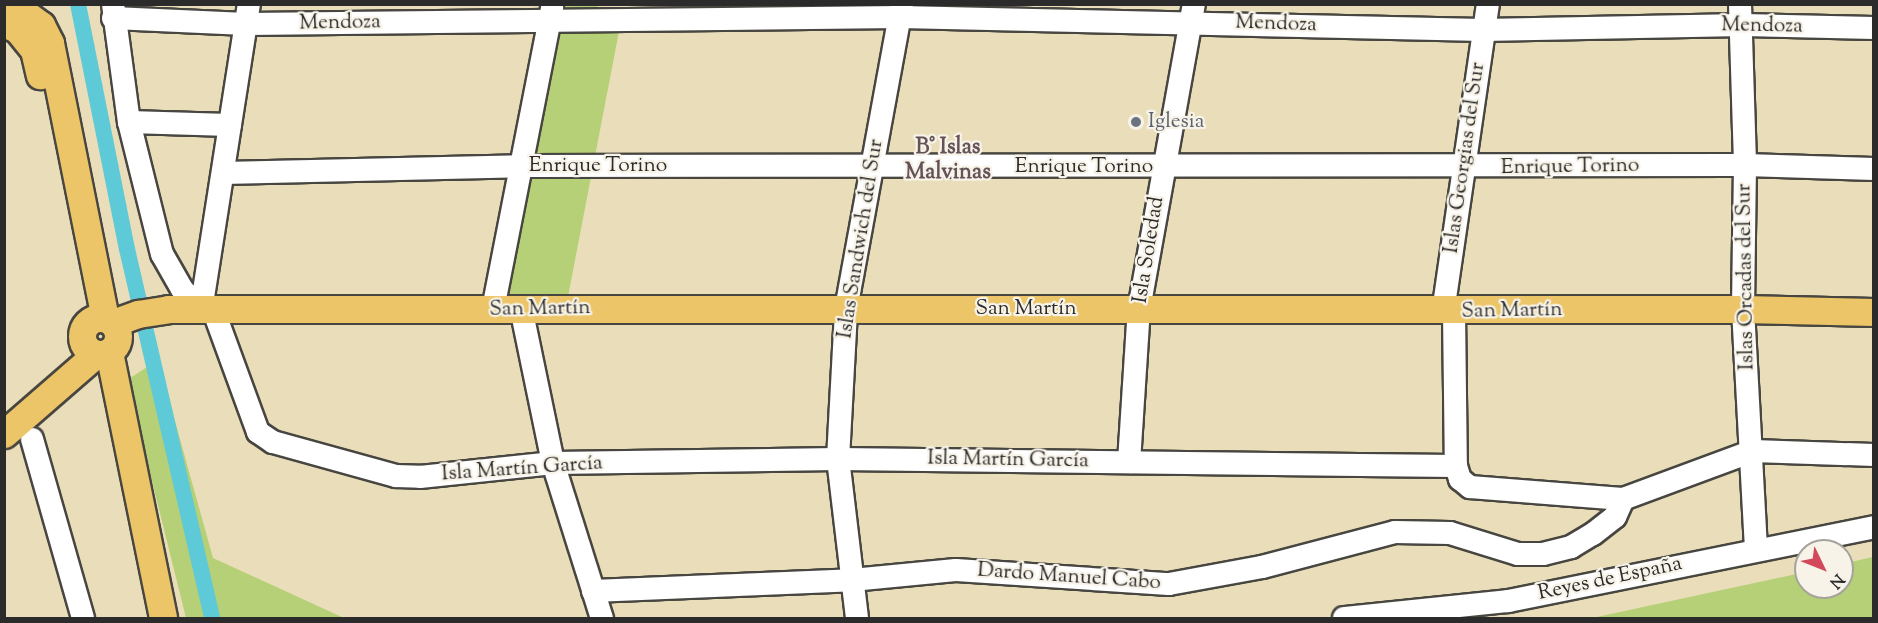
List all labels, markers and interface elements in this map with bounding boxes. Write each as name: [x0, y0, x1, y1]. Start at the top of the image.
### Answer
street label: Mendoza: [299, 10, 381, 36]
street label: Mendoza: [1235, 10, 1317, 38]
street label: Mendoza: [1721, 13, 1803, 39]
street label: Islas Georgias del Sur: [1439, 61, 1491, 255]
place label: Iglesia: [1148, 109, 1204, 135]
marker: Iglesia: [1129, 115, 1143, 129]
district label: B° Islas Malvinas: [905, 135, 991, 186]
street label: Islas Sandwich del Sur: [833, 138, 889, 340]
street label: Enrique Torino: [529, 153, 667, 179]
street label: Enrique Torino: [1501, 153, 1639, 181]
street label: Enrique Torino: [1015, 154, 1153, 180]
street label: Islas Orcadas del Sur: [1732, 184, 1760, 370]
street label: Isla Soledad: [1128, 195, 1170, 305]
street label: San Martín: [489, 296, 591, 322]
street label: San Martín: [975, 296, 1077, 322]
street label: San Martín: [1461, 298, 1563, 324]
street label: Isla Martín García: [927, 446, 1089, 474]
street label: Isla Martín García: [441, 451, 603, 487]
north arrow: [1794, 539, 1854, 599]
street label: Reyes de España: [1536, 551, 1684, 607]
street label: Dardo Manuel Cabo: [976, 558, 1162, 596]
text: N: [1823, 568, 1849, 593]

